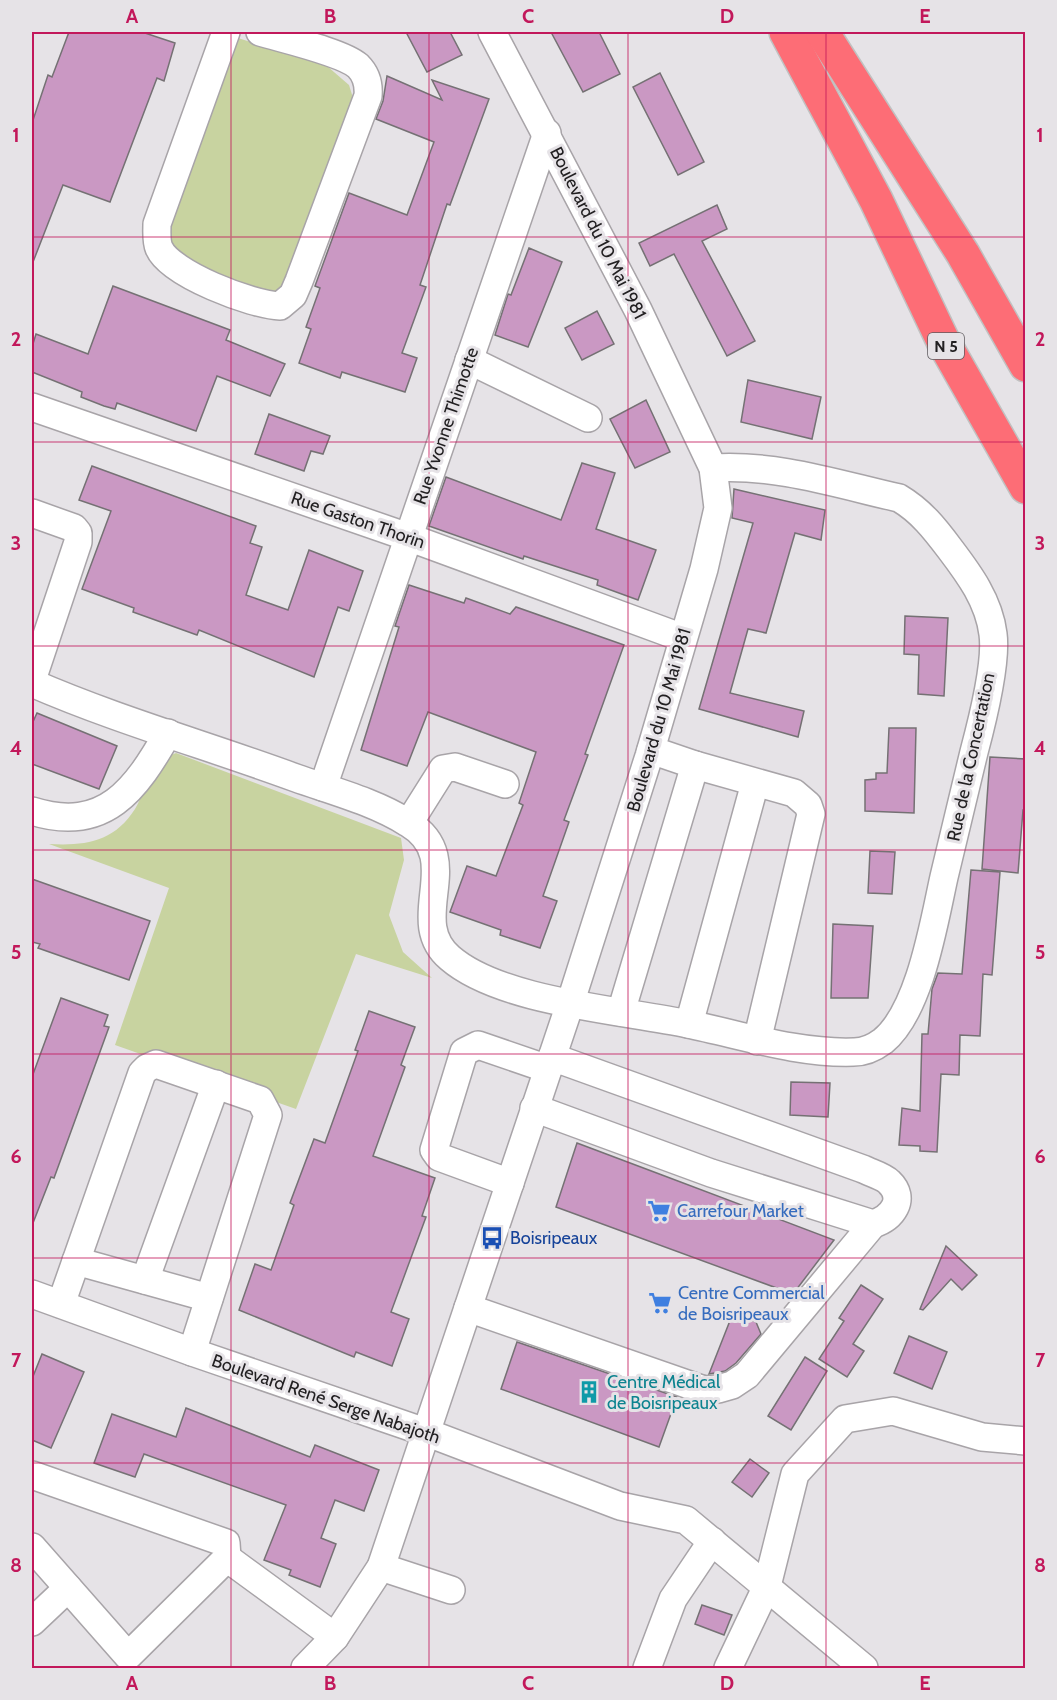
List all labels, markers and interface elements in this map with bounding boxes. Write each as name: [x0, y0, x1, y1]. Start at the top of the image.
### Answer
text: A: [126, 4, 139, 28]
text: B: [324, 4, 336, 28]
text: C: [522, 4, 534, 28]
text: D: [720, 4, 734, 28]
text: E: [919, 4, 931, 28]
text: 1: [12, 123, 20, 147]
text: 1: [1036, 123, 1044, 147]
street label: Boulevard du 10 Mai 1981: [545, 143, 651, 323]
text: 2: [11, 327, 21, 351]
text: 2: [1035, 327, 1045, 351]
road number: N 5: [928, 333, 964, 359]
street label: Rue Yvonne Thimotte: [409, 345, 483, 507]
street label: Rue Gaston Thorin: [288, 487, 428, 553]
text: 3: [11, 531, 21, 555]
text: 3: [1035, 531, 1045, 555]
street label: Boulevard du 10 Mai 1981: [622, 626, 696, 814]
street label: Rue de la Concertation: [942, 671, 1000, 843]
text: 4: [10, 736, 22, 760]
text: 4: [1034, 736, 1046, 760]
text: 5: [11, 940, 21, 964]
text: 5: [1035, 940, 1045, 964]
text: 6: [10, 1144, 22, 1168]
text: 6: [1034, 1144, 1046, 1168]
supermarket icon: Carrefour Market: [646, 1198, 672, 1224]
place label: Carrefour Market: [677, 1200, 804, 1222]
bus stop icon: Boisripeaux: [479, 1225, 505, 1251]
place label: Boisripeaux: [510, 1227, 598, 1249]
place label: Centre Commercial de Boisripeaux: [678, 1282, 825, 1325]
supermarket icon: Centre Commercial de Boisripeaux: [647, 1290, 673, 1316]
text: 7: [11, 1348, 22, 1372]
text: 7: [1035, 1348, 1046, 1372]
street label: Boulevard René Serge Nabajoth: [209, 1350, 443, 1448]
place label: Centre Médical de Boisripeaux: [607, 1371, 721, 1414]
building icon: Centre Médical de Boisripeaux: [576, 1379, 602, 1405]
text: 8: [10, 1553, 22, 1577]
text: 8: [1034, 1553, 1046, 1577]
text: A: [126, 1671, 139, 1695]
text: B: [324, 1671, 336, 1695]
text: C: [522, 1671, 534, 1695]
text: D: [720, 1671, 734, 1695]
text: E: [919, 1671, 931, 1695]

